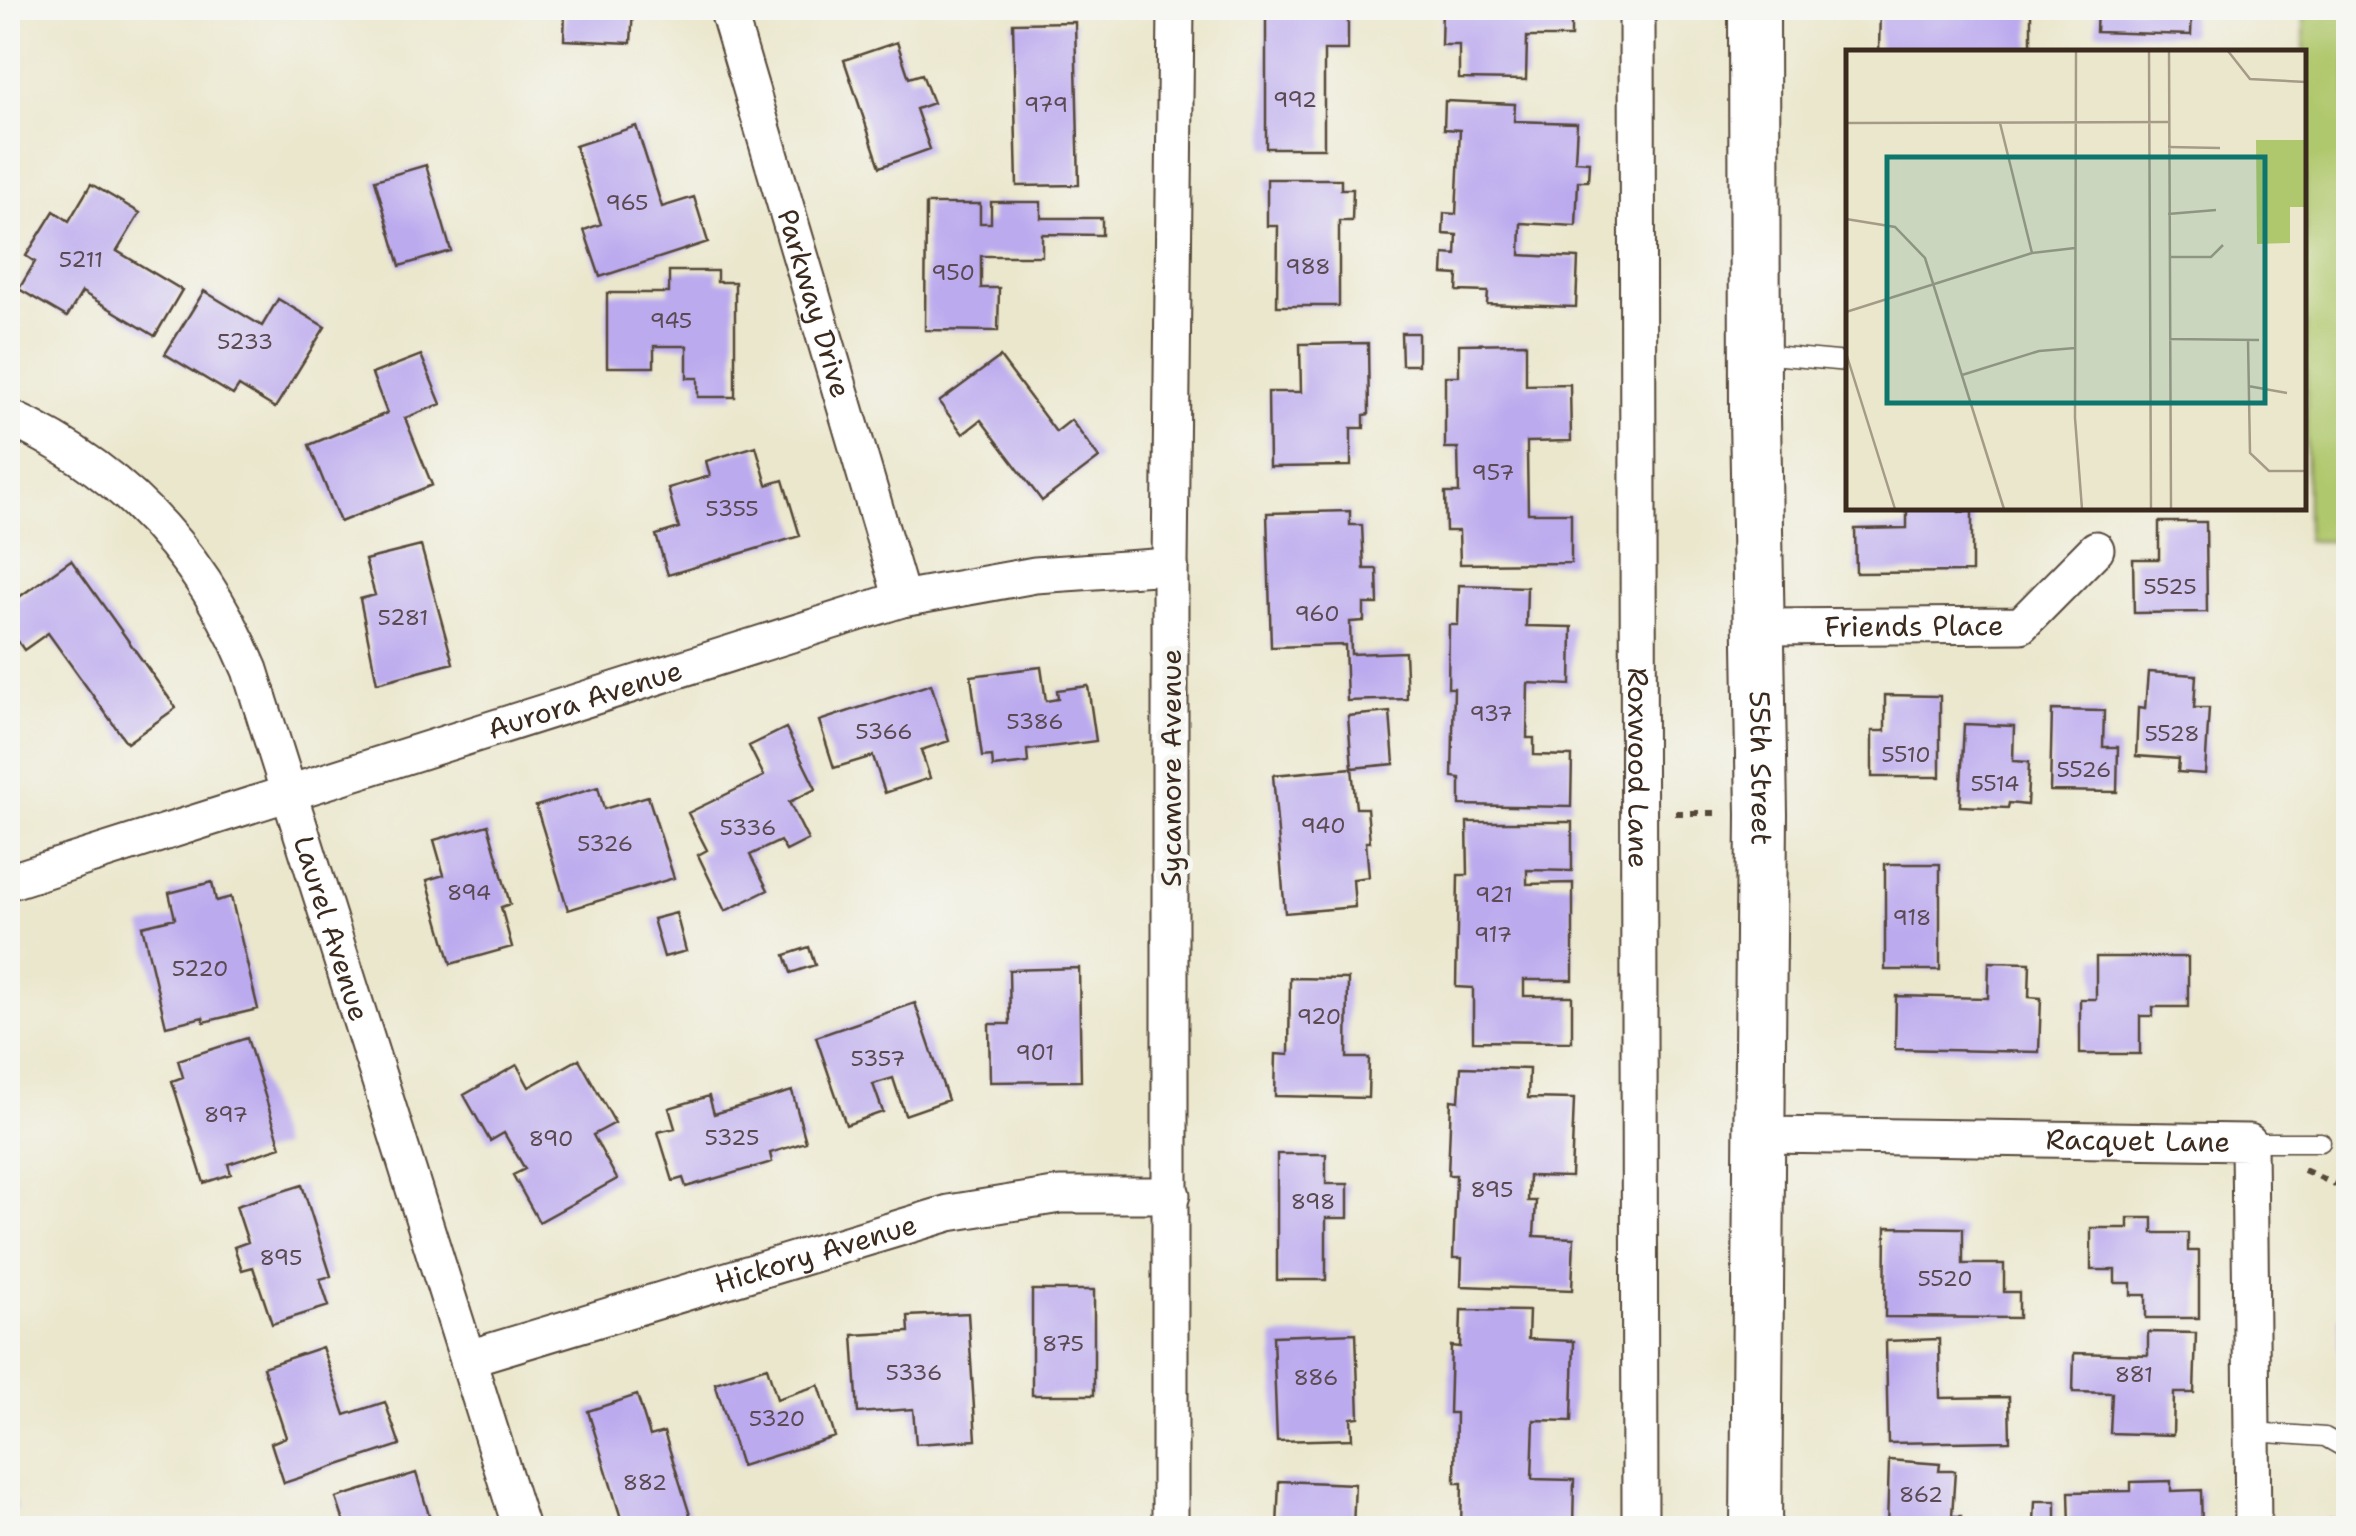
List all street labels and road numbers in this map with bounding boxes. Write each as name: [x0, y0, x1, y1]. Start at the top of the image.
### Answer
street label: Parkway Drive: [769, 204, 860, 402]
street label: Friends Place: [1824, 606, 2004, 646]
street label: Sycamore Avenue: [1152, 649, 1190, 887]
street label: Aurora Avenue: [483, 651, 687, 748]
street label: Roxwood Lane: [1619, 668, 1658, 868]
street label: 55th Street: [1741, 690, 1781, 845]
street label: Laurel Avenue: [285, 831, 379, 1026]
street label: Racquet Lane: [2045, 1120, 2231, 1161]
street label: Hickory Avenue: [710, 1205, 921, 1302]

